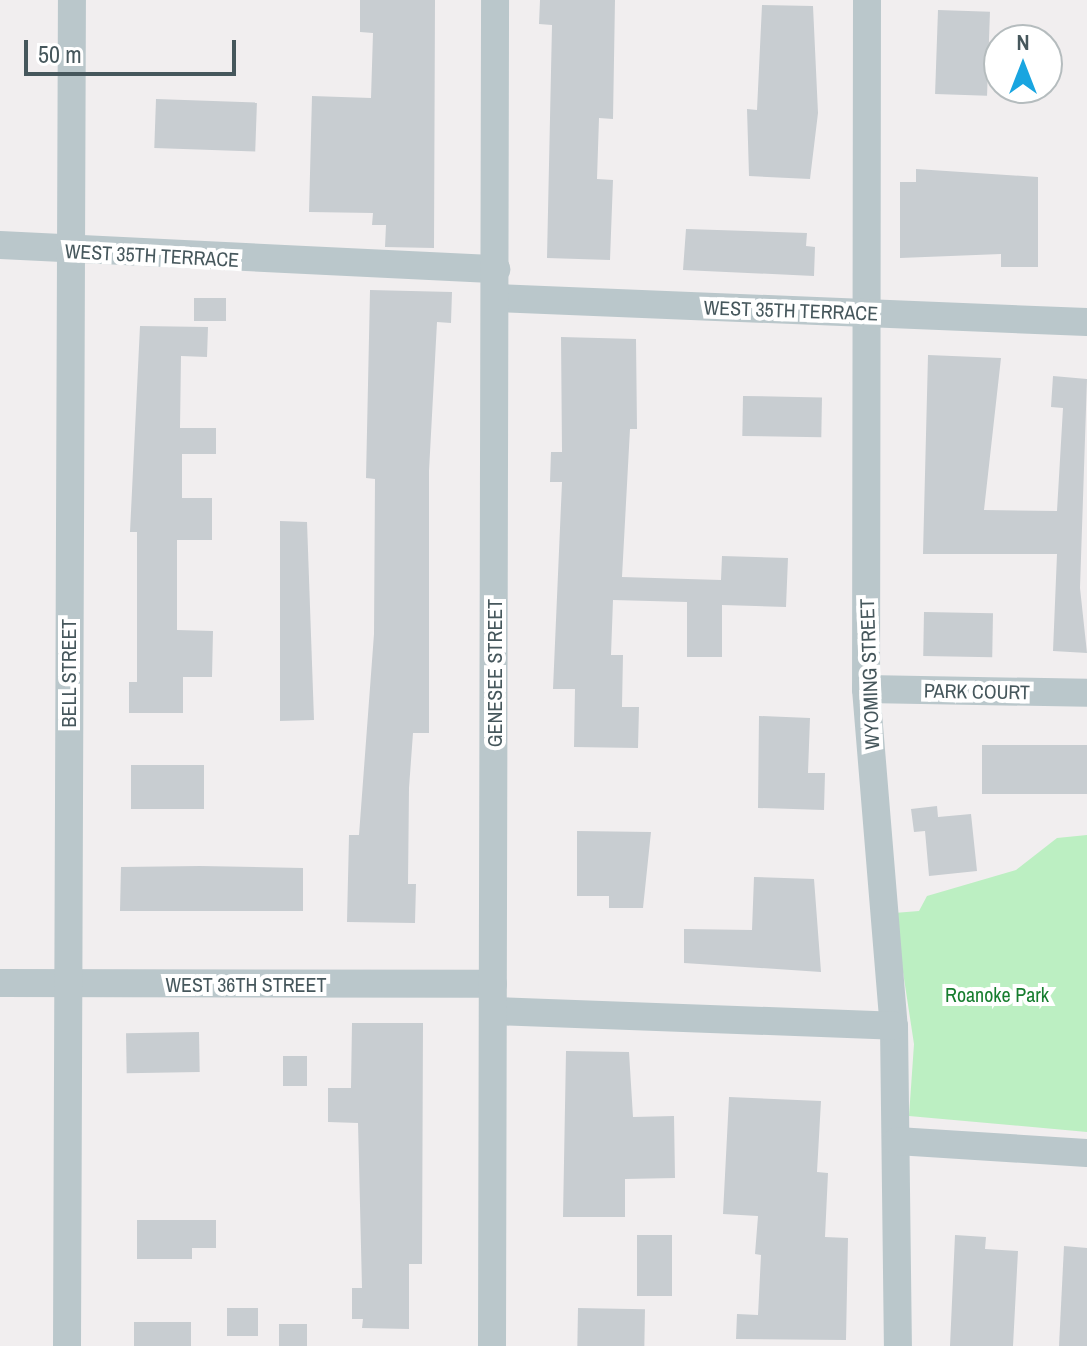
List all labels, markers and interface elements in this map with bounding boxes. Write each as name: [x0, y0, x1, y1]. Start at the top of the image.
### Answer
scale bar: [28, 24, 240, 74]
north arrow: [983, 24, 1063, 104]
text: N: [1016, 27, 1030, 57]
text: 50 m: [38, 38, 82, 70]
street label: WEST 35TH TERRACE: [64, 238, 240, 272]
street label: WEST 35TH TERRACE: [703, 295, 879, 325]
street label: WYOMING STREET: [854, 598, 884, 750]
street label: GENESEE STREET: [482, 599, 506, 747]
street label: BELL STREET: [56, 618, 80, 728]
street label: PARK COURT: [924, 678, 1030, 704]
street label: WEST 36TH STREET: [165, 972, 327, 996]
park label: Roanoke Park: [945, 982, 1049, 1006]

